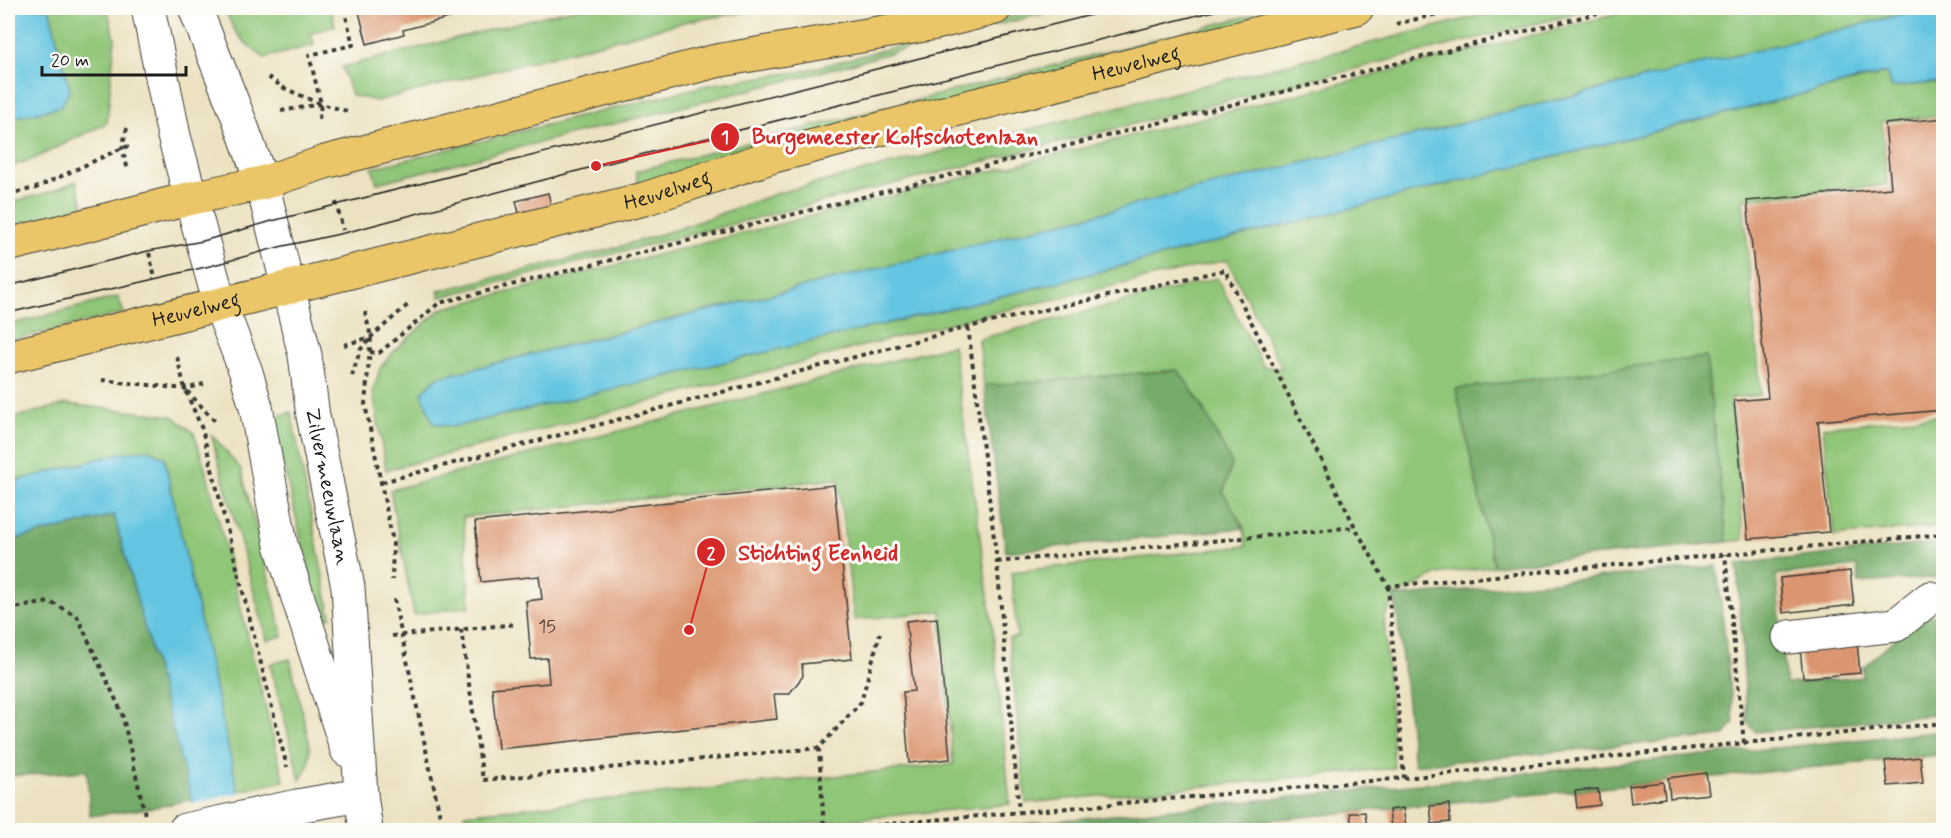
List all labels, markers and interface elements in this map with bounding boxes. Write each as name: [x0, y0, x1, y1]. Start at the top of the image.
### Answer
scale bar: [42, 39, 186, 77]
street label: Heuvelweg: [1089, 39, 1184, 89]
text: 20 m: [51, 49, 89, 73]
callout: Burgemeester Kolfschotenlaan: [710, 117, 1051, 157]
text: Burgemeester Kolfschotenlaan: [752, 124, 1038, 155]
text: 1: [721, 126, 729, 150]
street label: Heuvelweg: [621, 164, 715, 217]
street label: Heuvelweg: [149, 286, 244, 335]
street label: Zilvermeeuwlaan: [298, 406, 357, 568]
callout: Stichting Eenheid: [696, 532, 910, 572]
text: Stichting Eenheid: [738, 540, 898, 572]
text: 2: [707, 542, 716, 566]
house number: 15: [538, 615, 556, 639]

